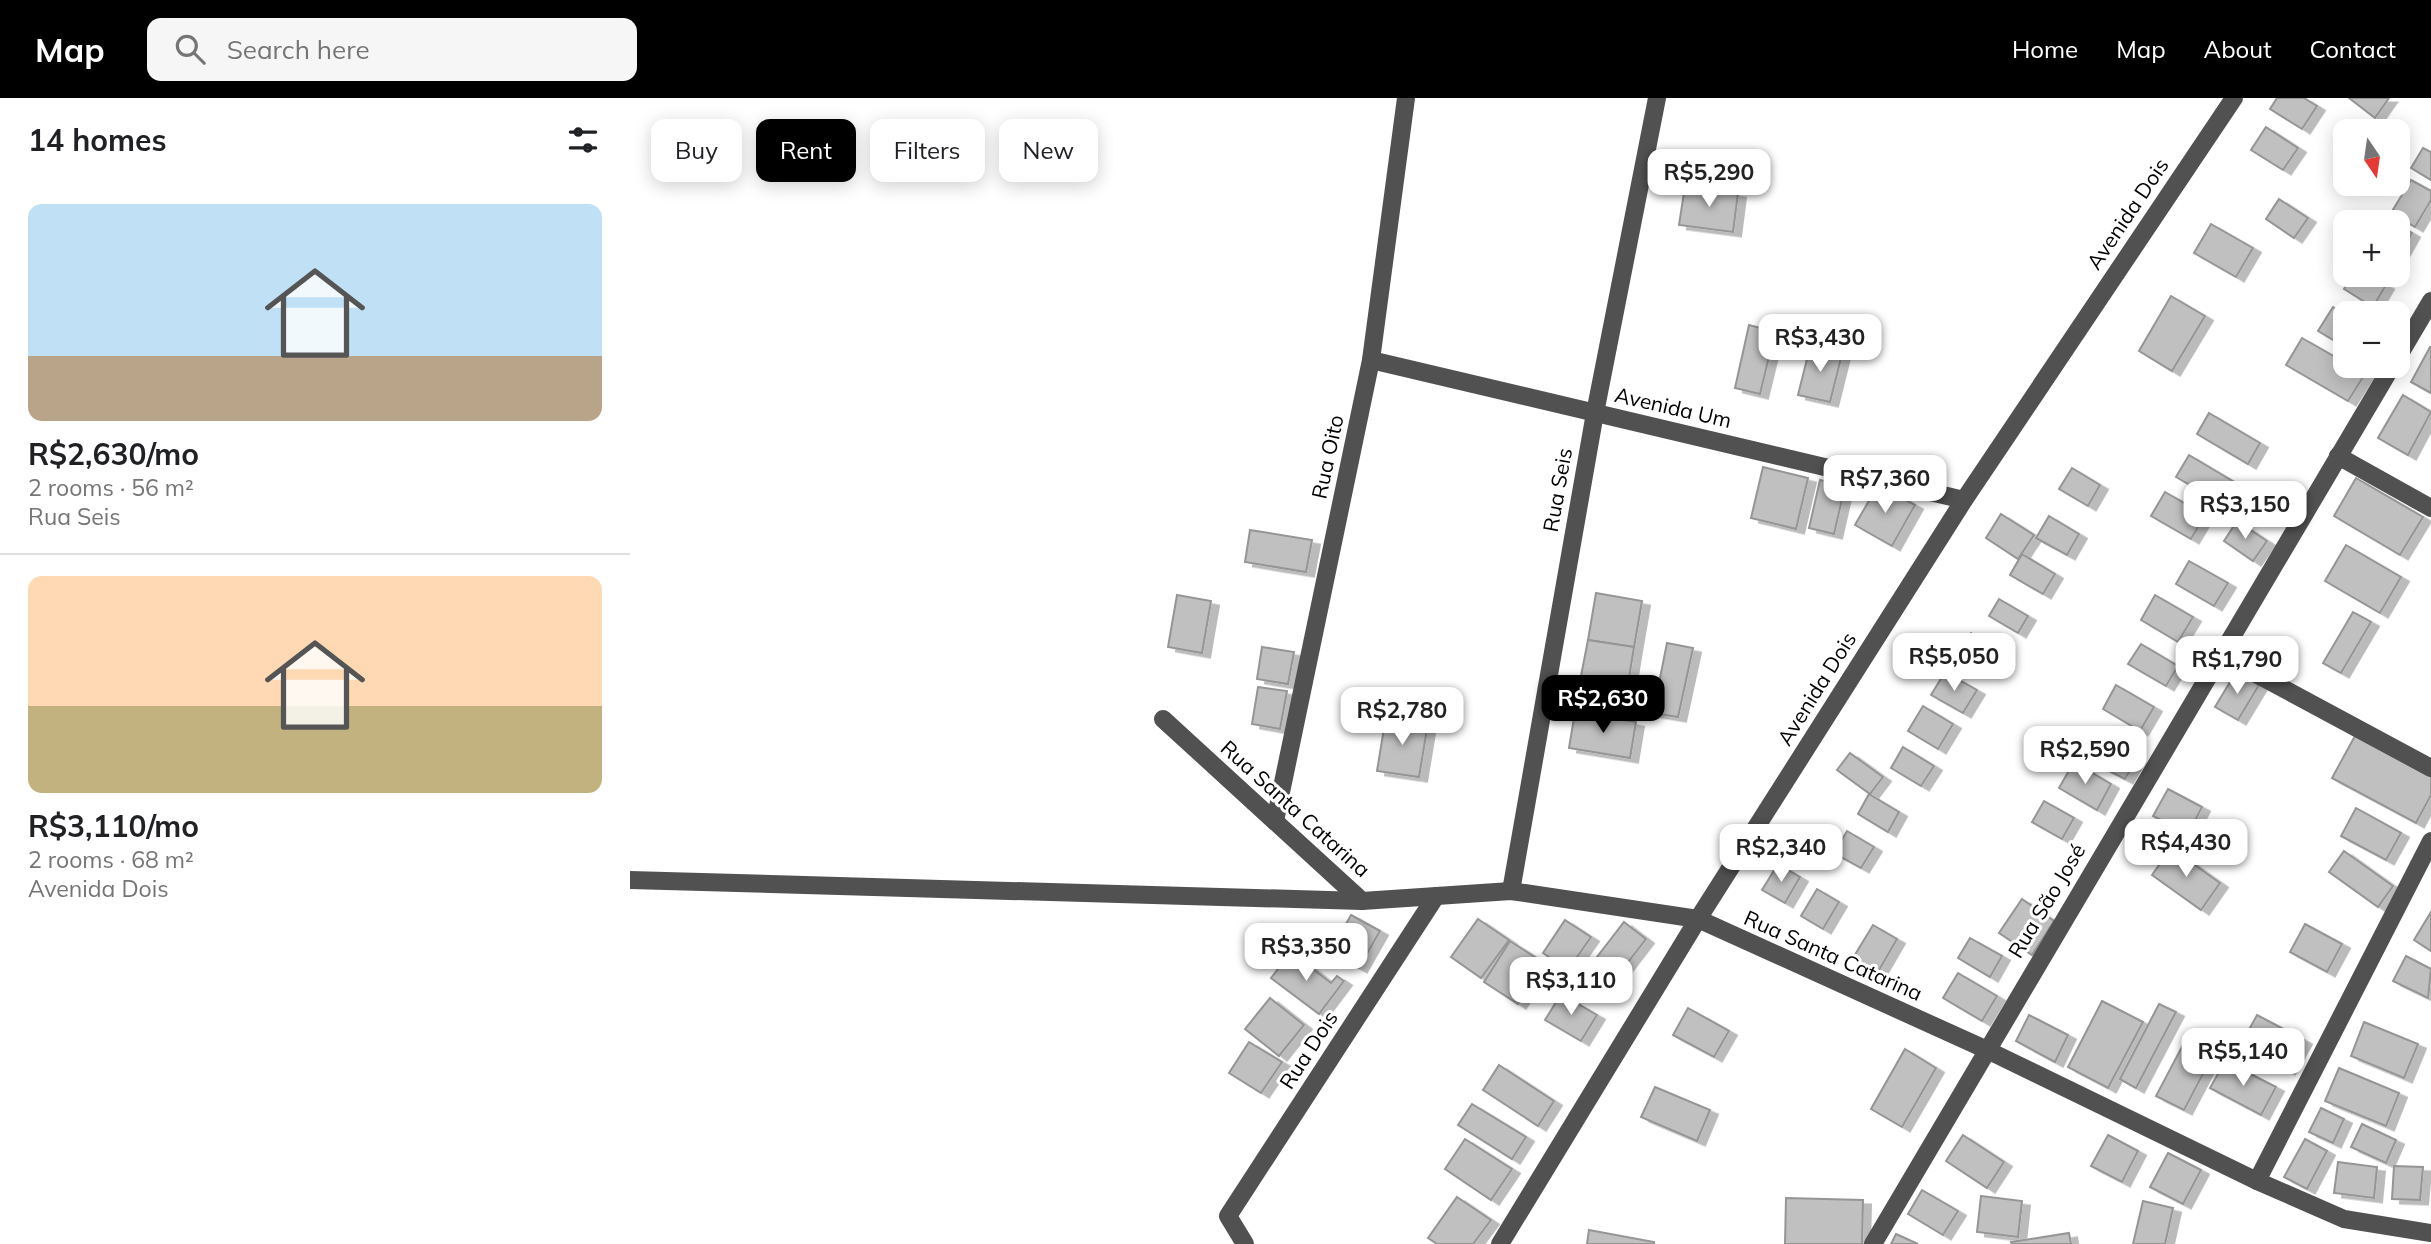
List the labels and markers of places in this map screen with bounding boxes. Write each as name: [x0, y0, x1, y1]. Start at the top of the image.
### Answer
pin: R$5,290: [1644, 150, 1774, 209]
pin: R$3,430: [1755, 314, 1885, 374]
pin: R$7,360: [1820, 456, 1950, 515]
pin: R$3,150: [2180, 482, 2310, 541]
pin: R$5,050: [1889, 634, 2019, 693]
pin: R$1,790: [2172, 636, 2302, 696]
pin: R$2,630: [1538, 676, 1668, 735]
pin: R$2,780: [1337, 688, 1467, 747]
pin: R$2,590: [2020, 726, 2150, 786]
pin: R$4,430: [2121, 820, 2251, 879]
pin: R$2,340: [1716, 824, 1846, 884]
pin: R$3,350: [1241, 924, 1371, 983]
pin: R$3,110: [1506, 958, 1636, 1017]
pin: R$5,140: [2178, 1028, 2308, 1088]

